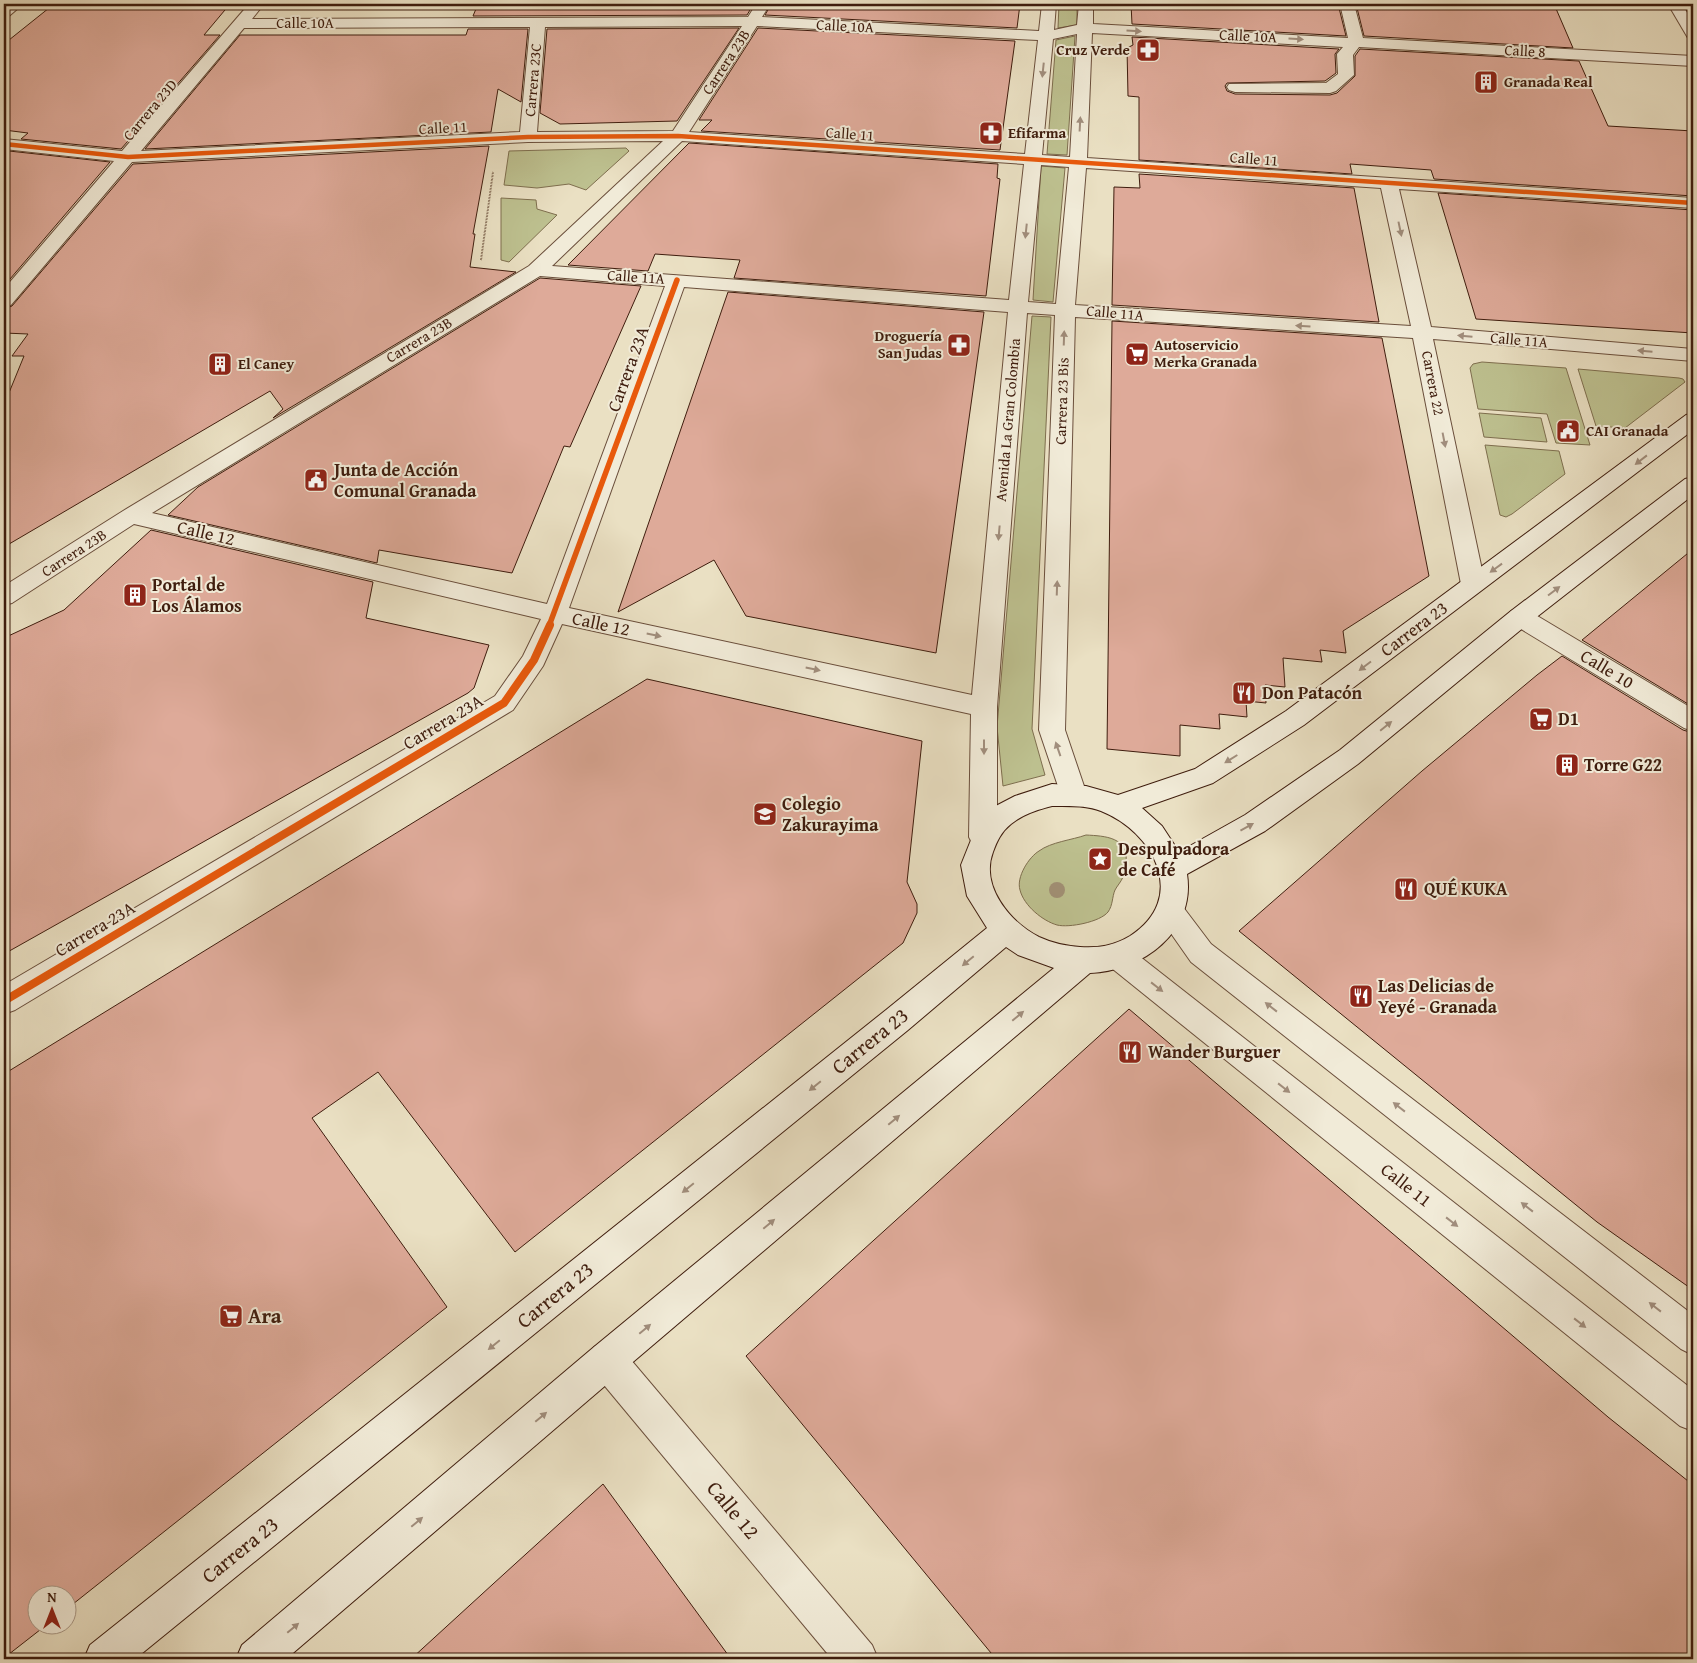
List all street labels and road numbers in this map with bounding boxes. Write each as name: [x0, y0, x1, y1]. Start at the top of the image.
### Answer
street label: Calle 10A: [276, 12, 334, 33]
street label: Calle 10A: [816, 14, 874, 37]
street label: Calle 10A: [1219, 24, 1277, 47]
street label: Carrera 23B: [697, 25, 754, 98]
street label: Calle 8: [1504, 39, 1546, 62]
street label: Carrera 23C: [519, 42, 546, 117]
street label: Carrera 23D: [118, 74, 182, 145]
street label: Calle 11: [418, 116, 468, 139]
street label: Calle 11: [825, 121, 875, 146]
street label: Calle 11: [1229, 146, 1279, 171]
street label: Calle 11A: [607, 264, 665, 289]
street label: Calle 11A: [1085, 300, 1145, 325]
street label: Carrera 23B: [382, 312, 456, 368]
street label: Carrera 23A: [600, 322, 656, 415]
street label: Calle 11A: [1489, 327, 1549, 352]
street label: Avenida La Gran Colombia: [990, 337, 1025, 503]
street label: Carrera 22: [1417, 349, 1450, 417]
street label: Carrera 23 Bis: [1049, 357, 1074, 445]
street label: Calle 12: [175, 513, 237, 552]
street label: Carrera 23B: [37, 524, 110, 581]
street label: Carrera 23: [1374, 594, 1453, 663]
street label: Calle 12: [570, 604, 632, 643]
street label: Calle 10: [1575, 642, 1639, 695]
street label: Carrera 23A: [398, 687, 488, 756]
street label: Carrera 23A: [50, 894, 140, 963]
street label: Carrera 23: [824, 1000, 915, 1081]
street label: Calle 11: [1375, 1156, 1438, 1213]
street label: Carrera 23: [509, 1254, 600, 1335]
street label: Calle 12: [700, 1474, 767, 1546]
street label: Carrera 23: [194, 1509, 285, 1590]

